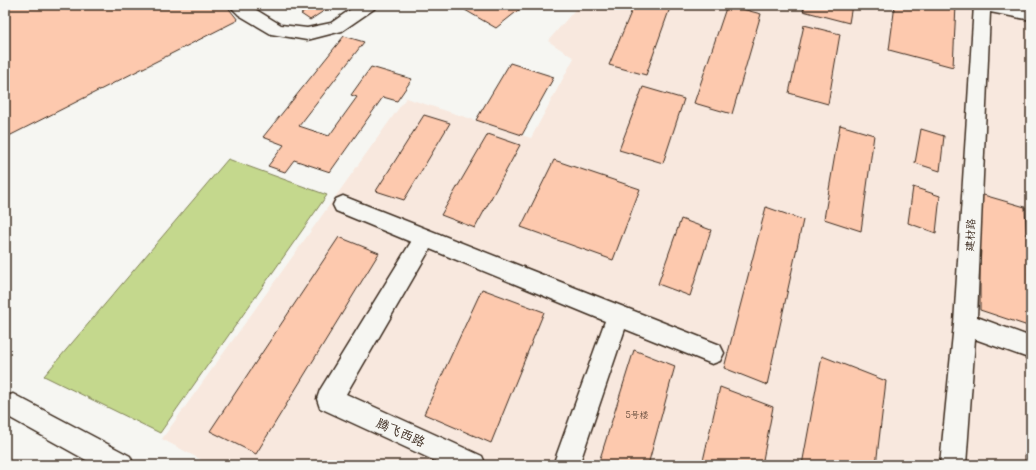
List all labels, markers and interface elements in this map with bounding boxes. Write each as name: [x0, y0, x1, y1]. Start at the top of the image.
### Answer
street label: 建材路: [961, 218, 978, 252]
house number: 5号楼: [625, 409, 649, 420]
street label: 腾飞西路: [374, 413, 428, 450]

